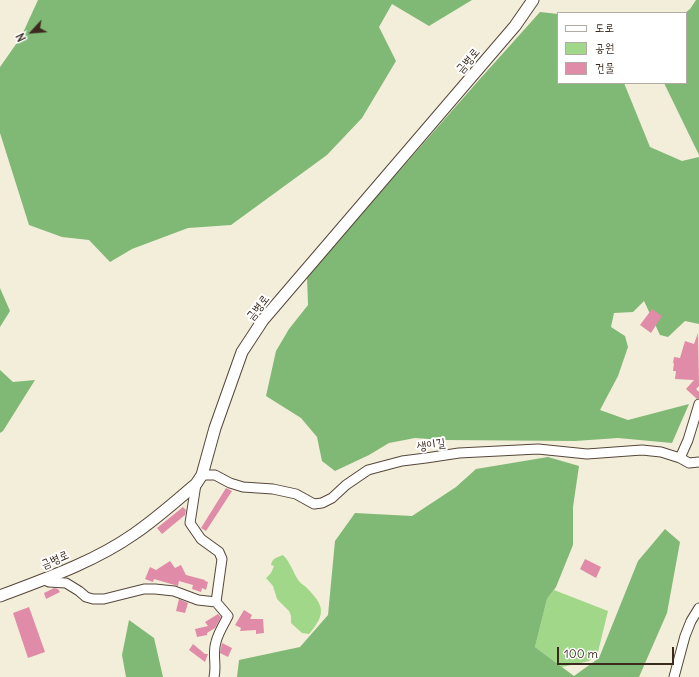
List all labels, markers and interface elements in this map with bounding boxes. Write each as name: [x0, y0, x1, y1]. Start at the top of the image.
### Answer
north arrow: [12, 12, 52, 52]
legend: [557, 12, 687, 84]
text: 도로: [595, 20, 614, 35]
text: N: [13, 31, 29, 44]
text: 공원: [595, 40, 614, 55]
street label: 금병로: [453, 45, 483, 77]
text: 건물: [595, 60, 614, 75]
street label: 금병로: [243, 292, 273, 324]
street label: 생이길: [416, 436, 446, 454]
street label: 금병로: [39, 548, 71, 572]
scale bar: [559, 639, 676, 665]
text: 100 m: [564, 646, 598, 661]

